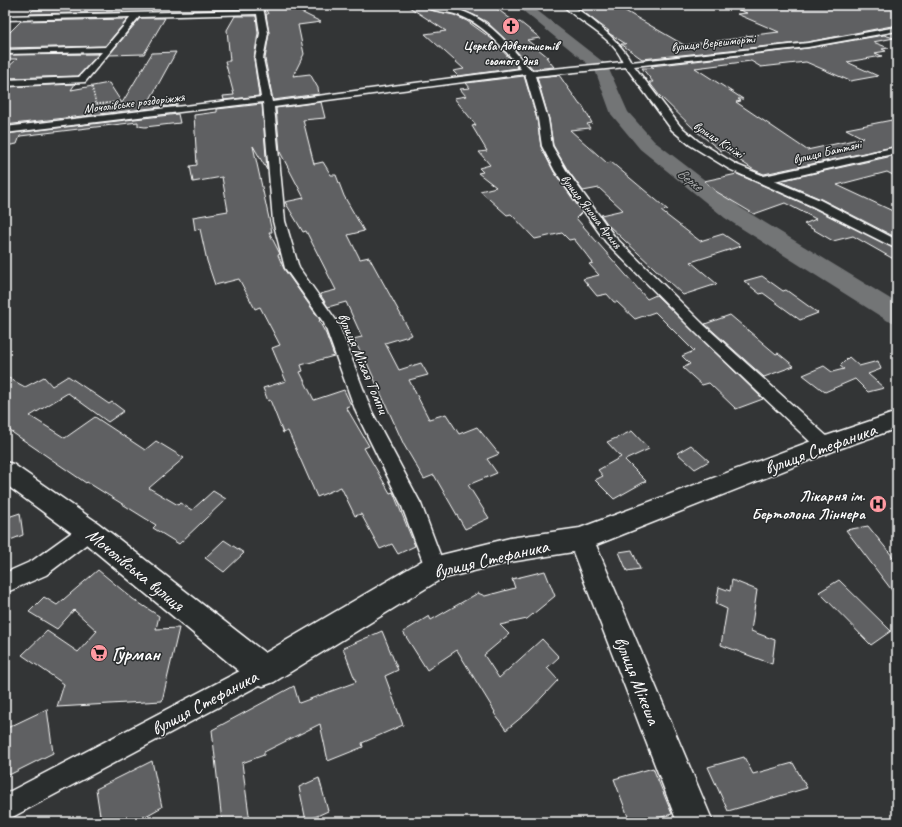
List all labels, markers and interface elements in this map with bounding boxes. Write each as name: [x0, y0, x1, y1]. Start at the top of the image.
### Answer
church icon: Церква Адвентистів сьомого дня: [501, 16, 521, 36]
street label: вулиця Верешморті: [670, 30, 757, 55]
place label: Церква Адвентистів сьомого дня: [463, 38, 562, 69]
street label: Мочолівське роздоріжжя: [83, 89, 187, 117]
street label: вулиця Кініжі: [690, 118, 748, 163]
street label: вулиця Баттяні: [792, 136, 864, 168]
water label: Верке: [674, 164, 707, 196]
street label: вулиця Яноша Араня: [557, 171, 626, 253]
street label: вулиця Міхая Томпи: [333, 310, 394, 418]
street label: вулиця Стефаника: [761, 417, 881, 480]
place label: Лікарня ім. Бертолона Ліннера: [752, 486, 866, 524]
hospital icon: Лікарня ім. Бертолона Ліннера: [868, 494, 888, 514]
street label: Мочолівська вулиця: [81, 523, 190, 618]
street label: вулиця Стефаника: [431, 534, 553, 584]
street label: вулиця Мікеша: [608, 633, 666, 729]
place label: Гурман: [112, 642, 161, 666]
supermarket icon: Гурман: [89, 643, 109, 663]
street label: вулиця Стефаника: [147, 664, 263, 741]

